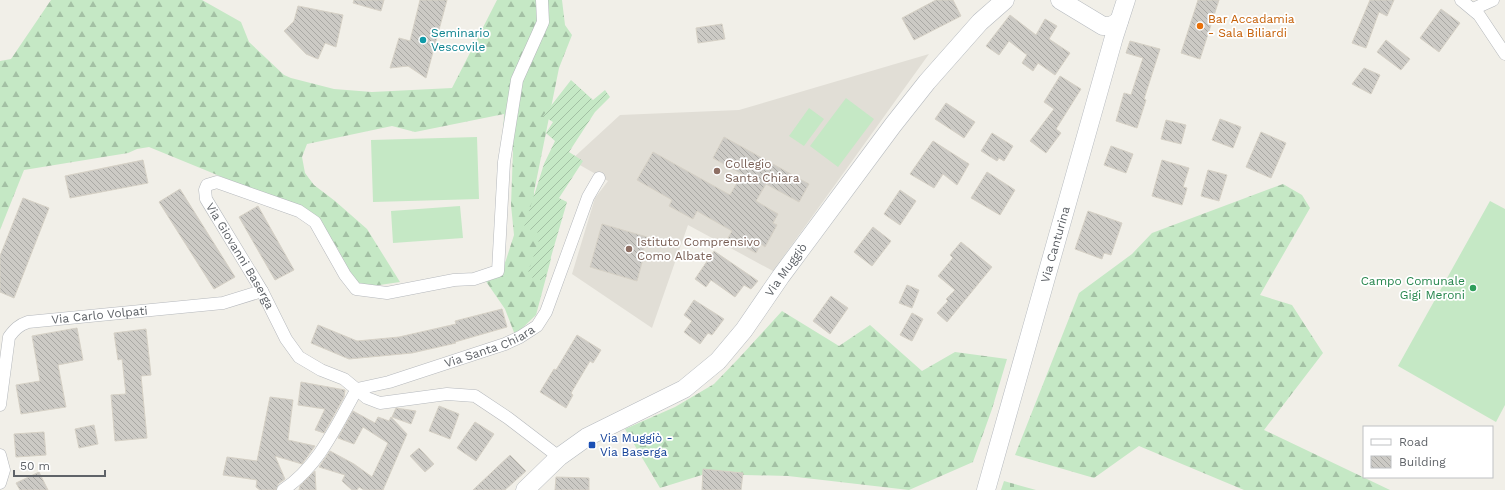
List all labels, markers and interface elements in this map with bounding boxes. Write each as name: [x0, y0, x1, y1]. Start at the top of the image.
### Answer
place label: Bar Accadamia - Sala Biliardi: [1208, 12, 1295, 40]
marker: Bar Accadamia - Sala Biliardi: [1195, 21, 1205, 31]
place label: Seminario Vescovile: [431, 26, 490, 54]
marker: Seminario Vescovile: [418, 35, 428, 45]
place label: Collegio Santa Chiara: [725, 157, 800, 185]
marker: Collegio Santa Chiara: [712, 166, 722, 176]
street label: Via Giovanni Baserga: [203, 200, 277, 312]
street label: Via Canturina: [1038, 205, 1073, 284]
place label: Istituto Comprensivo Como Albate: [637, 235, 760, 263]
street label: Via Muggiò: [762, 240, 810, 299]
marker: Istituto Comprensivo Como Albate: [624, 244, 634, 254]
place label: Campo Comunale Gigi Meroni: [1361, 274, 1465, 302]
marker: Campo Comunale Gigi Meroni: [1468, 283, 1478, 293]
street label: Via Carlo Volpati: [51, 303, 148, 327]
street label: Via Santa Chiara: [443, 322, 538, 370]
legend: [1363, 426, 1493, 478]
place label: Via Muggiò - Via Baserga: [600, 431, 673, 459]
text: Road: [1399, 435, 1428, 449]
marker: Via Muggiò - Via Baserga: [587, 440, 597, 450]
scale bar: [14, 452, 105, 478]
text: Building: [1399, 455, 1446, 469]
text: 50 m: [20, 459, 50, 473]

